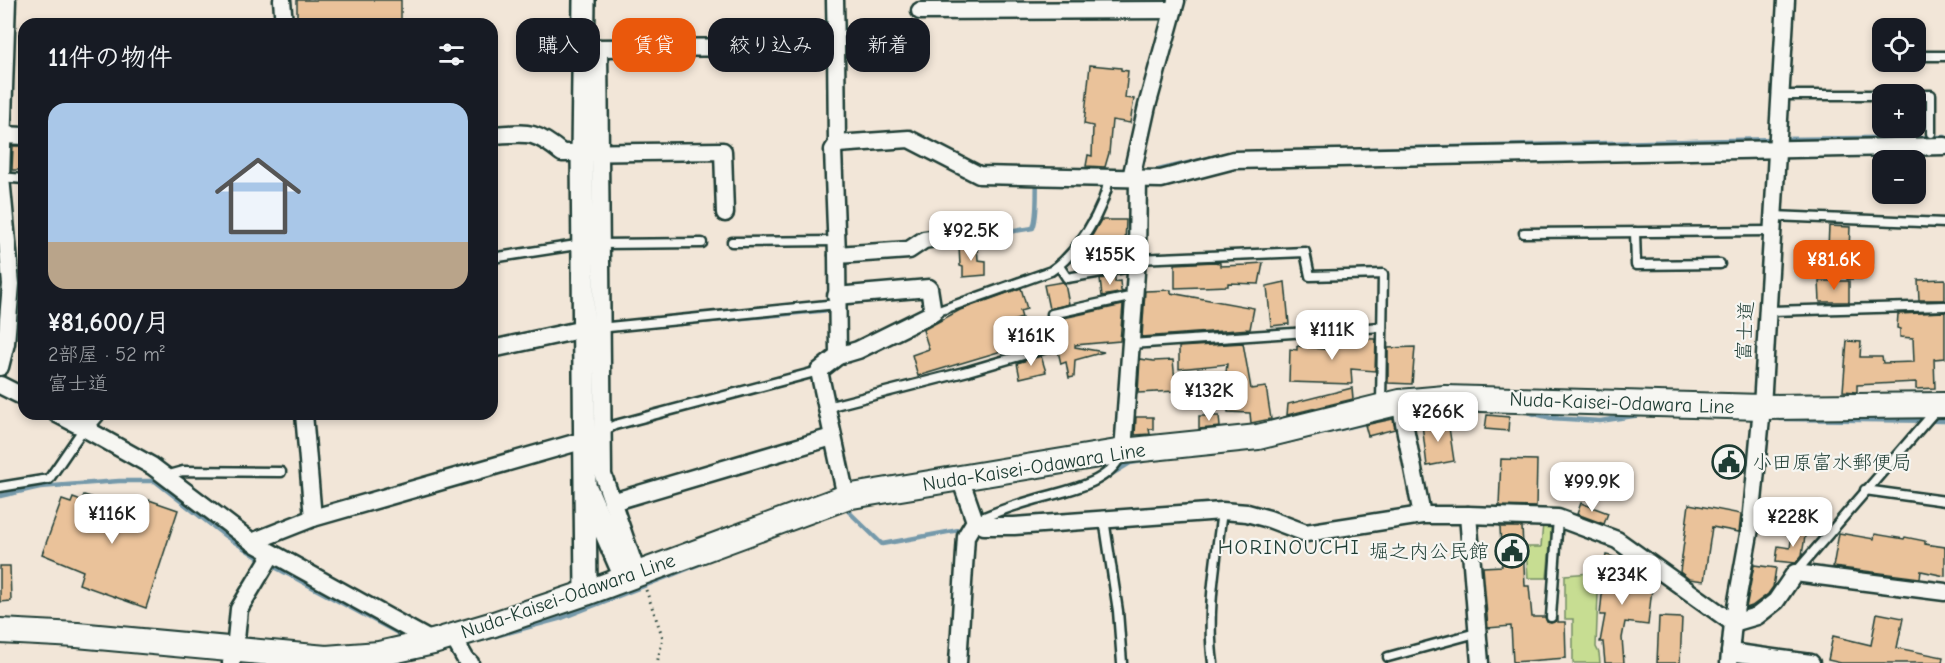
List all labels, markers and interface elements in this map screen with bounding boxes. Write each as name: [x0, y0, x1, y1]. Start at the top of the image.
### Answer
chip: 購入: [516, 18, 600, 72]
chip: 賃貸: [612, 18, 696, 72]
chip: 絞り込み: [708, 18, 834, 72]
chip: 新着: [846, 18, 930, 72]
map controls: [1872, 18, 1926, 204]
button: locate: [1872, 18, 1926, 72]
icon: filters: [435, 38, 468, 71]
text: 11件の物件: [48, 43, 172, 73]
button: +: [1872, 84, 1926, 138]
icon: home: [204, 142, 312, 250]
button: −: [1872, 150, 1926, 204]
pin: ¥92.5K: [922, 211, 1020, 262]
text: ¥92.5K: [943, 219, 999, 242]
pin: ¥155K: [1068, 235, 1152, 286]
pin: ¥81.6K: [1785, 240, 1883, 291]
text: ¥155K: [1085, 243, 1135, 266]
text: ¥81.6K: [1807, 248, 1861, 271]
street label: 富士道: [1732, 300, 1758, 362]
text: ¥81,600/月: [48, 308, 170, 338]
pin: ¥111K: [1290, 310, 1374, 361]
pin: ¥161K: [989, 316, 1073, 367]
text: ¥111K: [1310, 318, 1354, 341]
text: ¥161K: [1007, 324, 1055, 347]
text: 2部屋 · 52 m²: [48, 343, 165, 366]
pin: ¥132K: [1167, 371, 1251, 422]
text: 富士道: [48, 372, 108, 395]
text: ¥132K: [1185, 379, 1233, 402]
street label: Nuda-Kaisei-Odawara Line: [1509, 388, 1735, 418]
pin: ¥266K: [1396, 392, 1480, 443]
text: ¥266K: [1412, 400, 1464, 423]
street label: Nuda-Kaisei-Odawara Line: [921, 438, 1147, 496]
public building icon: 小田原富水郵便局: [1711, 444, 1747, 480]
place label: 小田原富水郵便局: [1752, 451, 1912, 474]
pin: ¥99.9K: [1543, 462, 1641, 513]
text: ¥99.9K: [1564, 470, 1620, 493]
pin: ¥116K: [70, 494, 154, 545]
pin: ¥228K: [1751, 497, 1835, 548]
text: ¥116K: [88, 502, 136, 525]
text: ¥228K: [1767, 505, 1819, 528]
public building icon: 堀之内公民館: [1494, 533, 1530, 569]
district label: HORINOUCHI: [1218, 535, 1360, 559]
place label: 堀之内公民館: [1369, 540, 1489, 563]
street label: Nuda-Kaisei-Odawara Line: [458, 548, 678, 644]
pin: ¥234K: [1580, 555, 1664, 606]
text: ¥234K: [1597, 563, 1647, 586]

